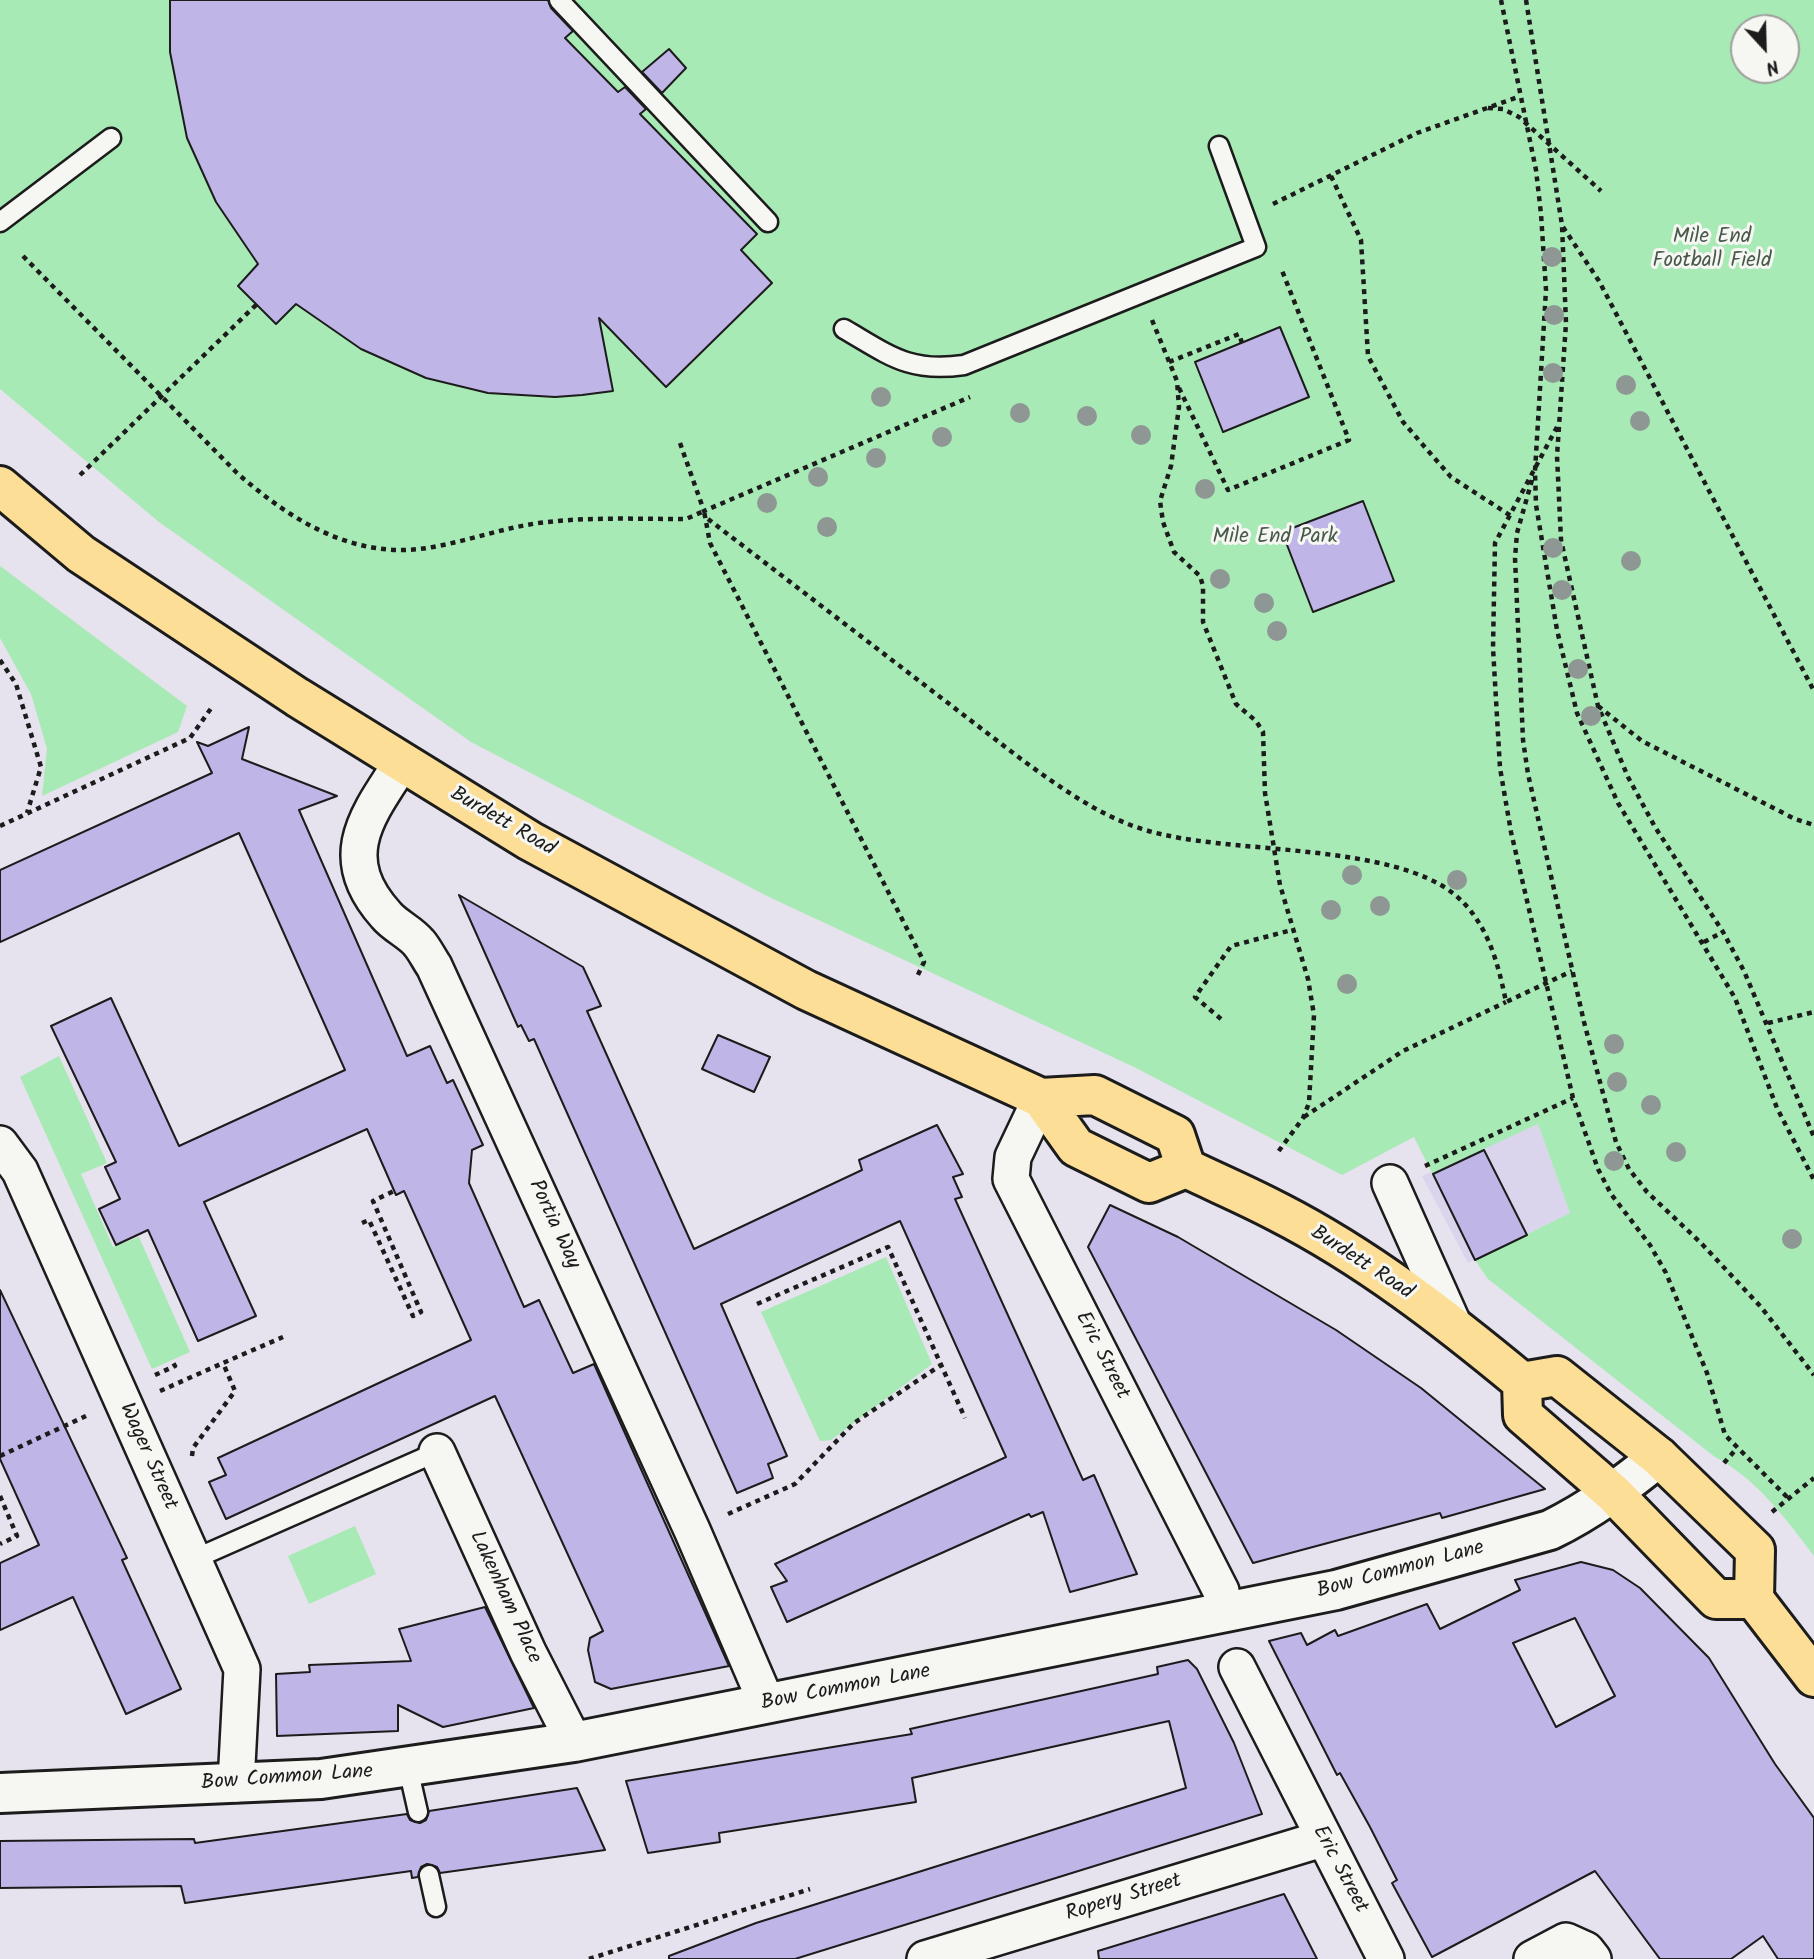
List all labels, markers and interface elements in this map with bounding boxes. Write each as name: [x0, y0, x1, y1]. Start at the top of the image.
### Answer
north arrow: [1730, 14, 1800, 84]
text: N: [1761, 50, 1783, 83]
park label: Mile End Football Field: [1653, 225, 1771, 275]
park label: Mile End Park: [1212, 525, 1338, 551]
street label: Burdett Road: [445, 783, 559, 863]
street label: Portia Way: [521, 1176, 585, 1274]
street label: Burdett Road: [1305, 1222, 1417, 1306]
street label: Eric Street: [1068, 1308, 1134, 1404]
street label: Wager Street: [112, 1400, 182, 1514]
street label: Lakenham Place: [462, 1528, 546, 1668]
street label: Bow Common Lane: [1315, 1537, 1487, 1605]
street label: Bow Common Lane: [759, 1660, 933, 1718]
street label: Bow Common Lane: [200, 1760, 374, 1798]
street label: Eric Street: [1306, 1822, 1372, 1918]
street label: Ropery Street: [1063, 1869, 1185, 1929]

